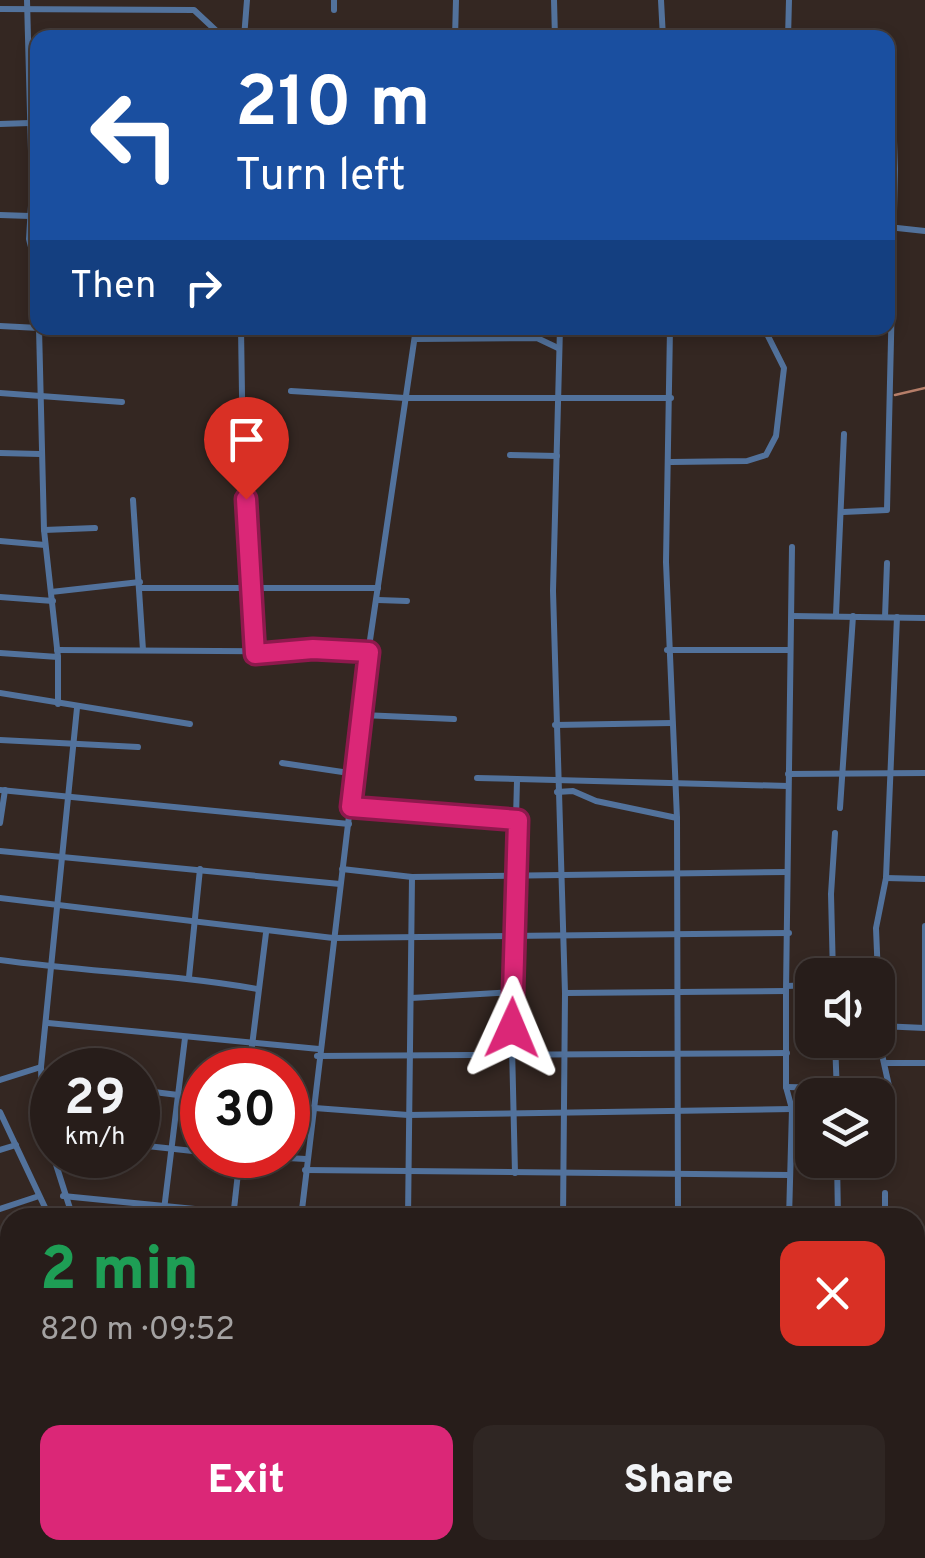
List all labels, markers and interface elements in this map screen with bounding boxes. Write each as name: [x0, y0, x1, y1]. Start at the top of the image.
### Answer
text: 210 m: [235, 62, 431, 151]
icon: left: [70, 70, 200, 200]
text: Turn left: [235, 149, 406, 206]
icon: right: [176, 260, 231, 315]
text: Then: [70, 263, 156, 312]
pin: [204, 397, 289, 500]
icon: arrive: [219, 412, 274, 467]
map controls: [795, 958, 895, 1178]
button: sound: [795, 958, 895, 1058]
position arrow: [460, 976, 564, 1080]
speed limit sign: 30: [180, 1048, 310, 1178]
text: 29: [64, 1069, 126, 1132]
button: layers: [795, 1078, 895, 1178]
text: km/h: [65, 1122, 125, 1154]
text: 2 min: [40, 1235, 199, 1311]
button: close: [780, 1241, 885, 1346]
text: 820 m · 09:52: [40, 1311, 235, 1351]
button: Exit: [40, 1425, 453, 1540]
button: Share: [473, 1425, 885, 1540]

